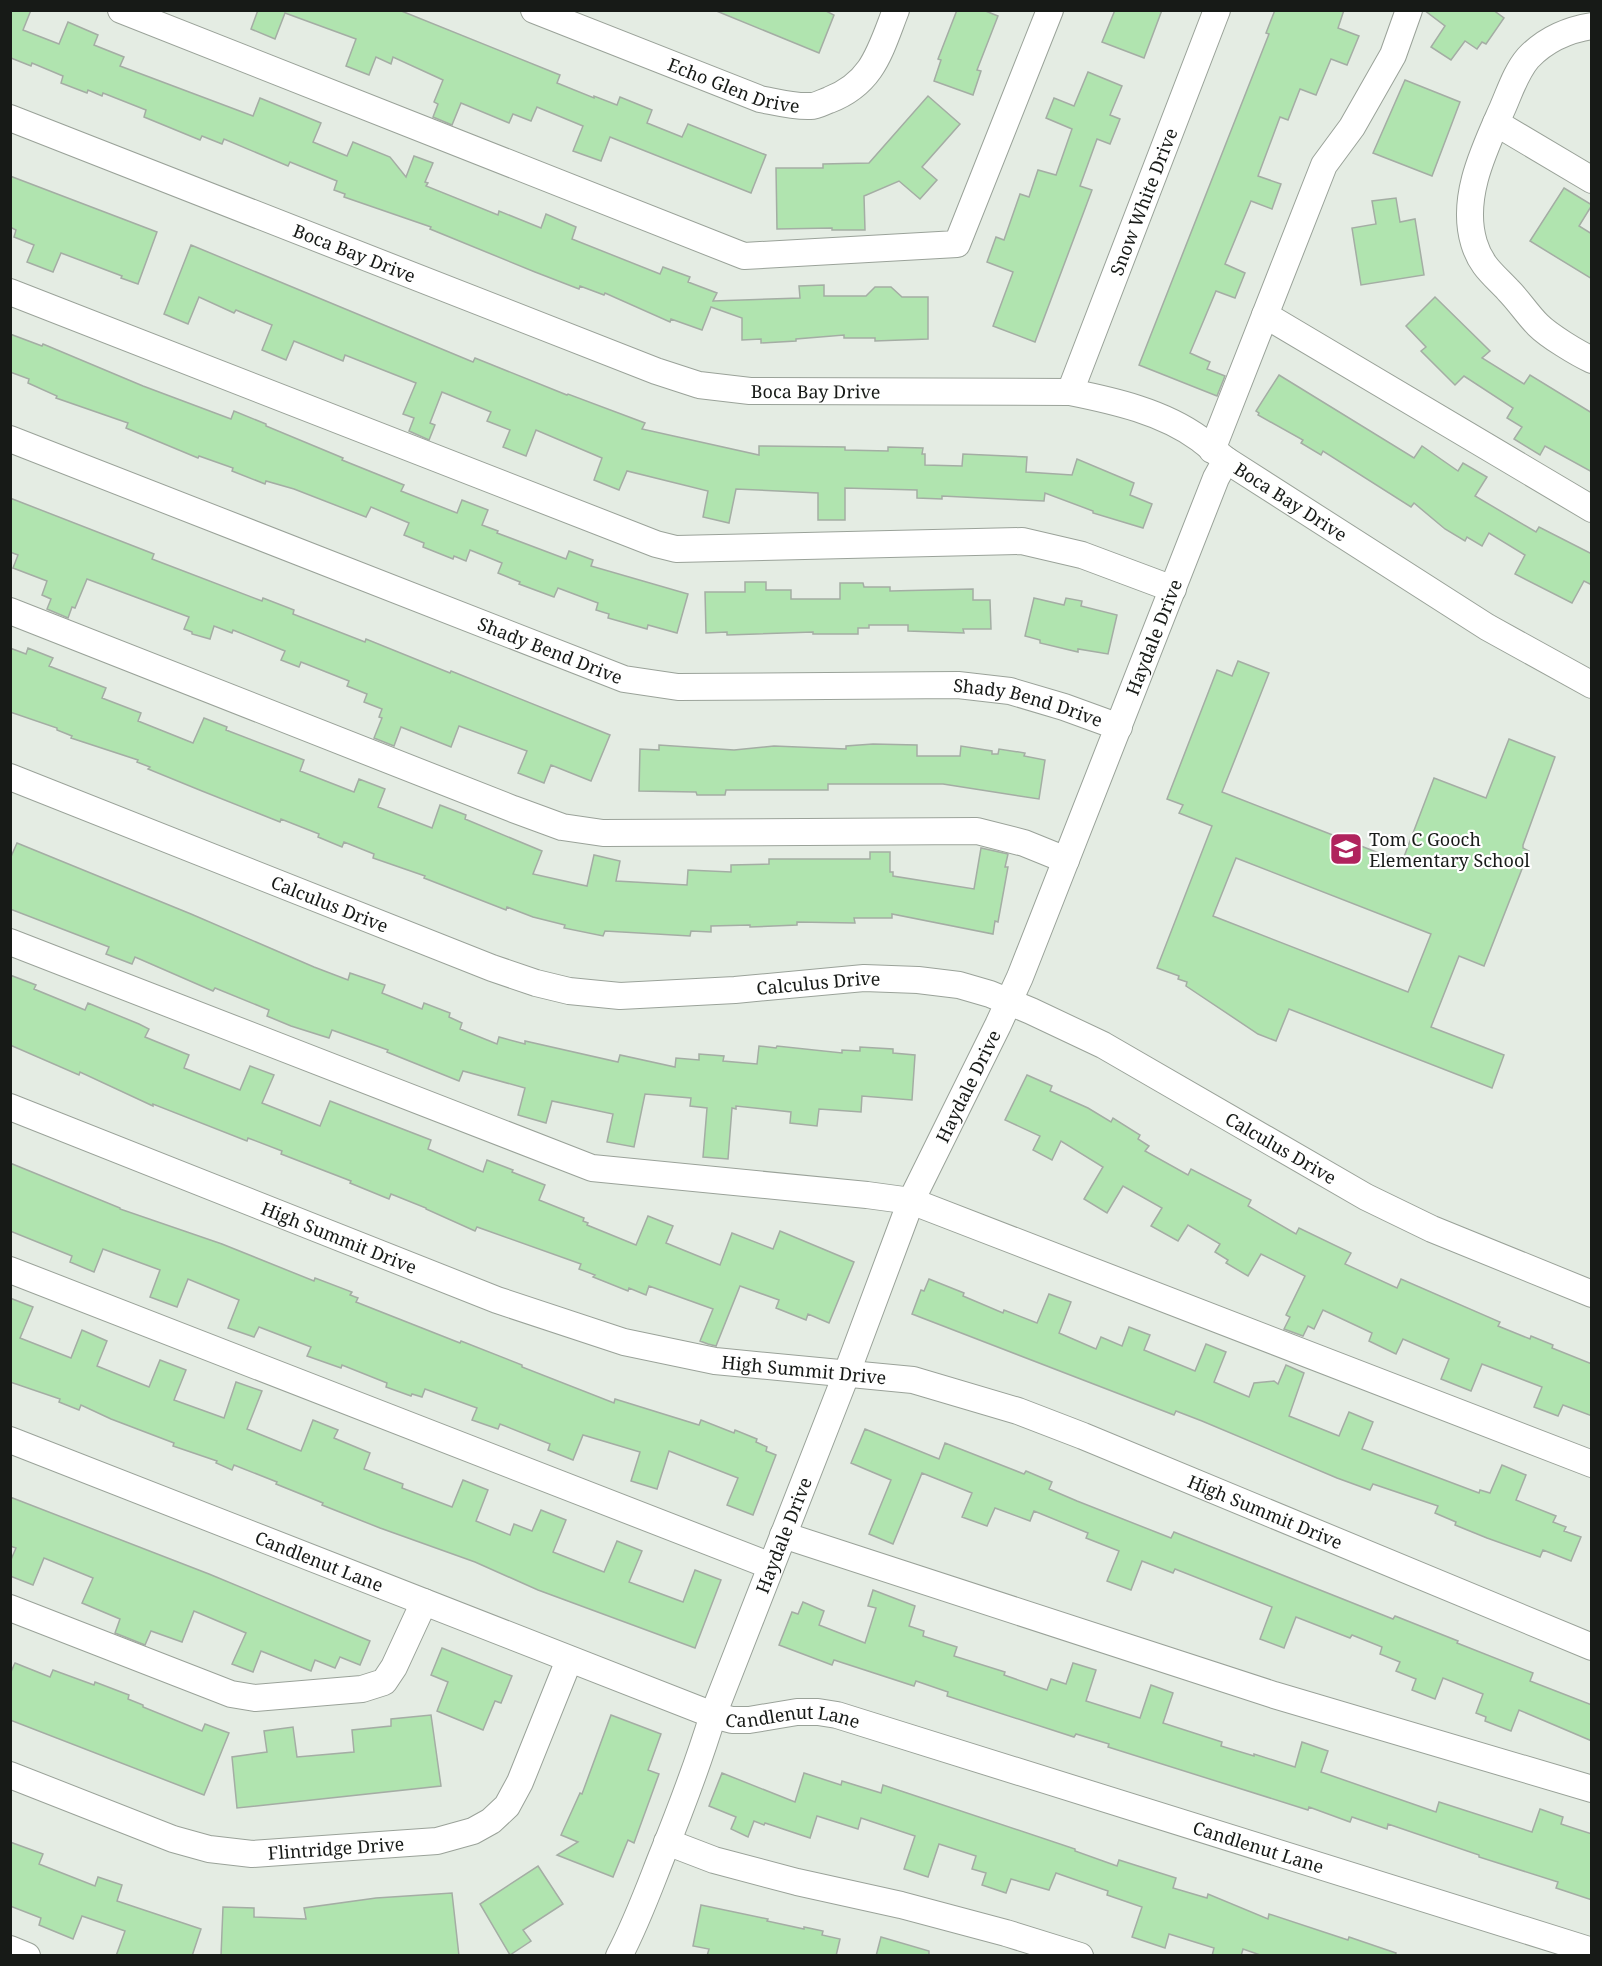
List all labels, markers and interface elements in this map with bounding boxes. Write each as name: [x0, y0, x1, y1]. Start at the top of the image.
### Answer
street label: Echo Glen Drive: [664, 52, 801, 118]
street label: Snow White Drive: [1104, 124, 1183, 279]
street label: Boca Bay Drive: [290, 218, 419, 288]
street label: Boca Bay Drive: [751, 379, 881, 403]
street label: Boca Bay Drive: [1230, 456, 1352, 547]
street label: Haydale Drive: [1120, 576, 1187, 699]
street label: Shady Bend Drive: [474, 611, 626, 689]
street label: Shady Bend Drive: [952, 673, 1106, 732]
place label: Tom C Gooch Elementary School: [1369, 827, 1530, 872]
school or university icon: Tom C Gooch Elementary School: [1328, 831, 1364, 867]
street label: Calculus Drive: [268, 870, 392, 938]
street label: Calculus Drive: [755, 966, 881, 1000]
street label: Haydale Drive: [930, 1026, 1006, 1146]
street label: Calculus Drive: [1221, 1106, 1341, 1189]
street label: High Summit Drive: [258, 1196, 420, 1279]
street label: High Summit Drive: [721, 1350, 887, 1389]
street label: High Summit Drive: [1184, 1469, 1346, 1554]
street label: Haydale Drive: [750, 1474, 817, 1597]
street label: Candlenut Lane: [252, 1525, 387, 1597]
street label: Candlenut Lane: [723, 1700, 863, 1733]
street label: Candlenut Lane: [1190, 1815, 1327, 1878]
street label: Flintridge Drive: [267, 1831, 405, 1865]

